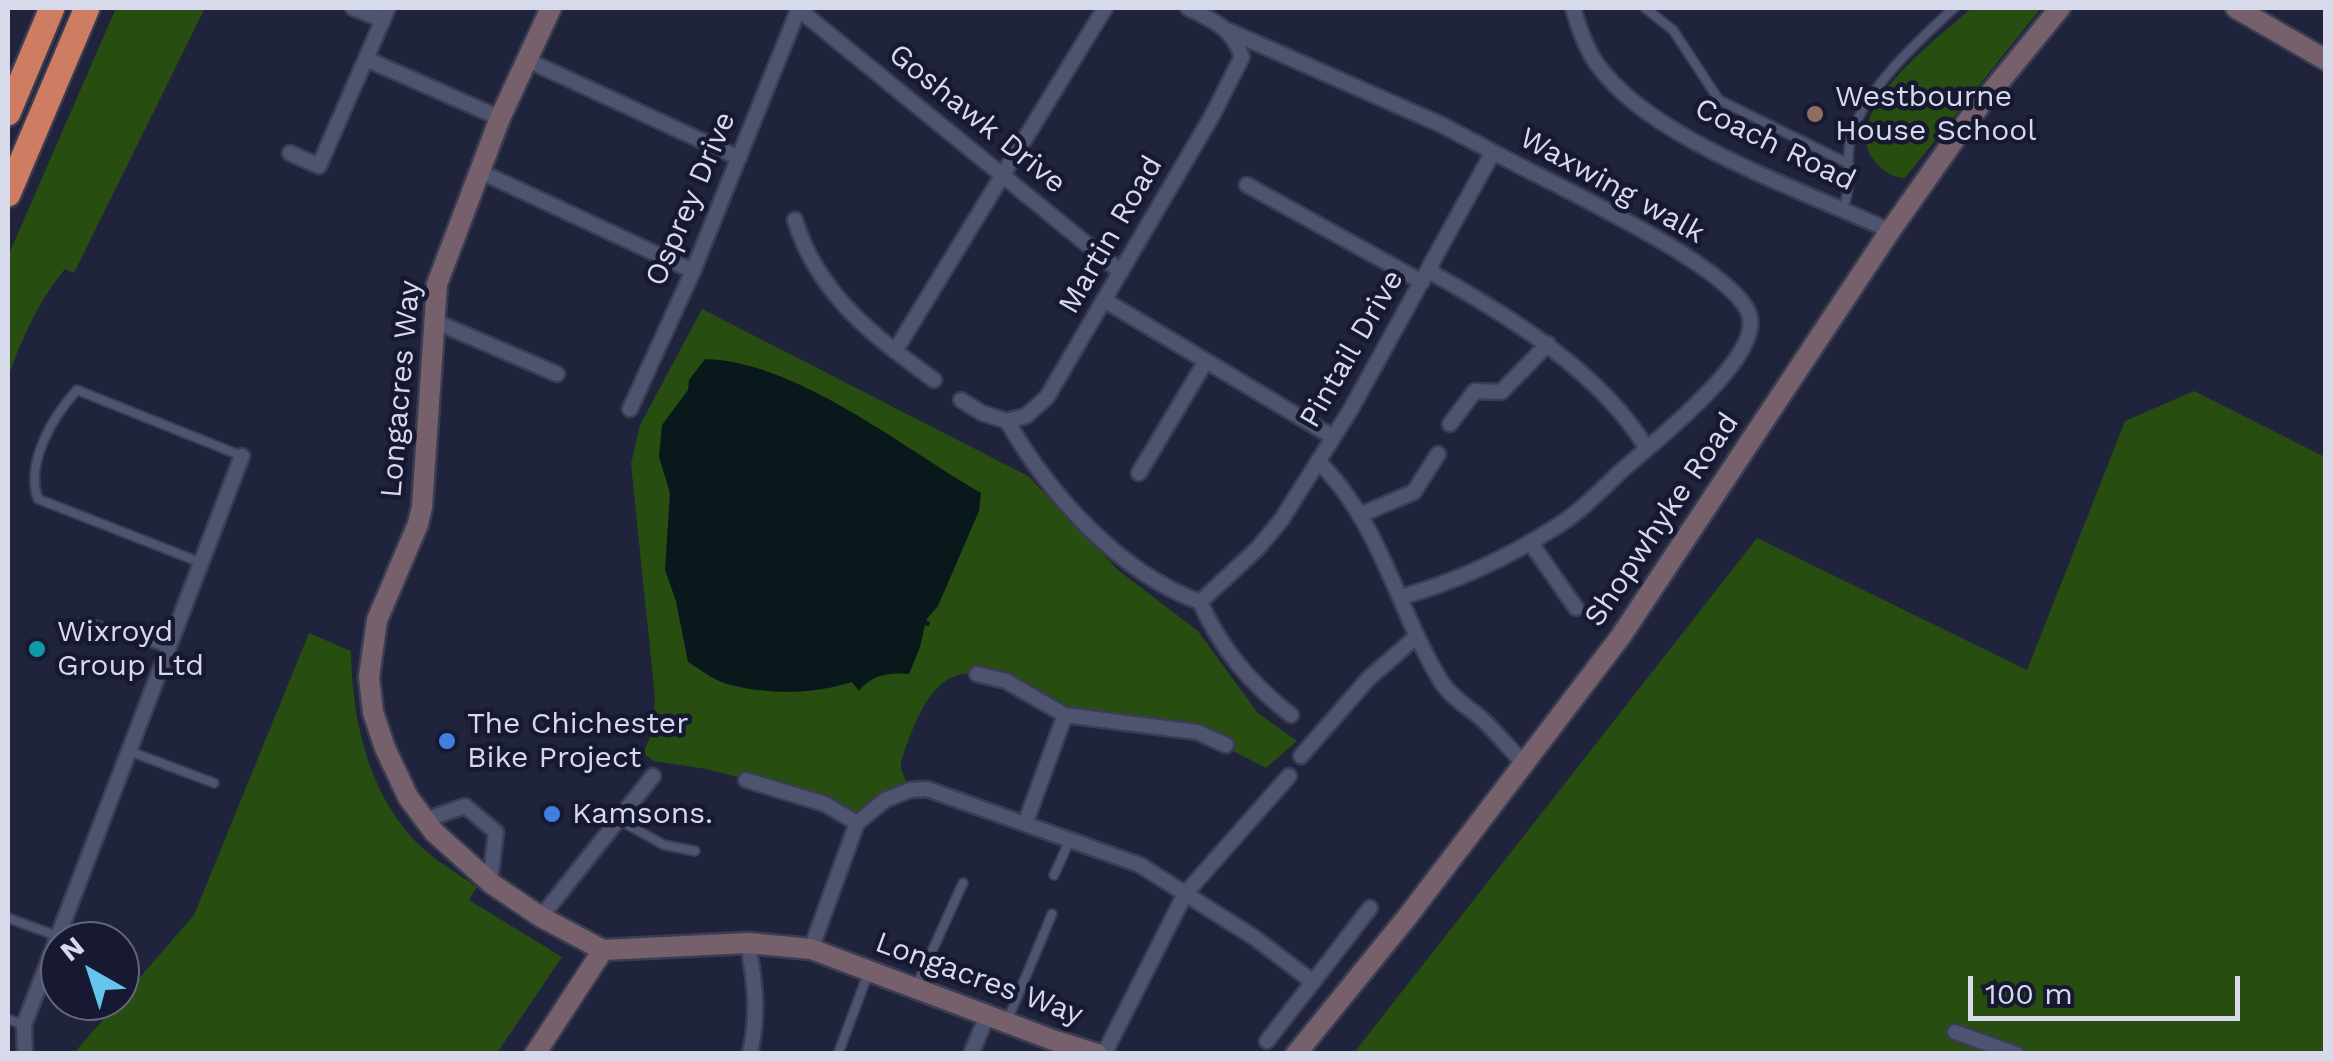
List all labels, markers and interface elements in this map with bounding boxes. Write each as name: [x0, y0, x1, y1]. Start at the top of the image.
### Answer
street label: Goshawk Drive: [881, 37, 1073, 201]
place label: Westbourne House School: [1835, 79, 2036, 150]
street label: Coach Road: [1689, 91, 1861, 199]
marker: Westbourne House School: [1804, 103, 1826, 125]
street label: Osprey Drive: [638, 106, 744, 292]
street label: Waxwing walk: [1513, 120, 1711, 252]
street label: Martin Road: [1051, 150, 1171, 320]
street label: Pintail Drive: [1292, 264, 1412, 434]
street label: Longacres Way: [374, 279, 428, 499]
street label: Shopwhyke Road: [1577, 406, 1747, 634]
place label: Wixroyd Group Ltd: [57, 614, 204, 684]
marker: Wixroyd Group Ltd: [26, 638, 48, 660]
place label: The Chichester Bike Project: [467, 706, 688, 776]
marker: The Chichester Bike Project: [436, 730, 458, 752]
place label: Kamsons.: [572, 796, 713, 832]
marker: Kamsons.: [541, 803, 563, 825]
north arrow: [40, 921, 140, 1021]
street label: Longacres Way: [870, 925, 1088, 1033]
text: N: [54, 929, 91, 968]
scale bar: [1973, 956, 2246, 1018]
text: 100 m: [1985, 976, 2073, 1011]

